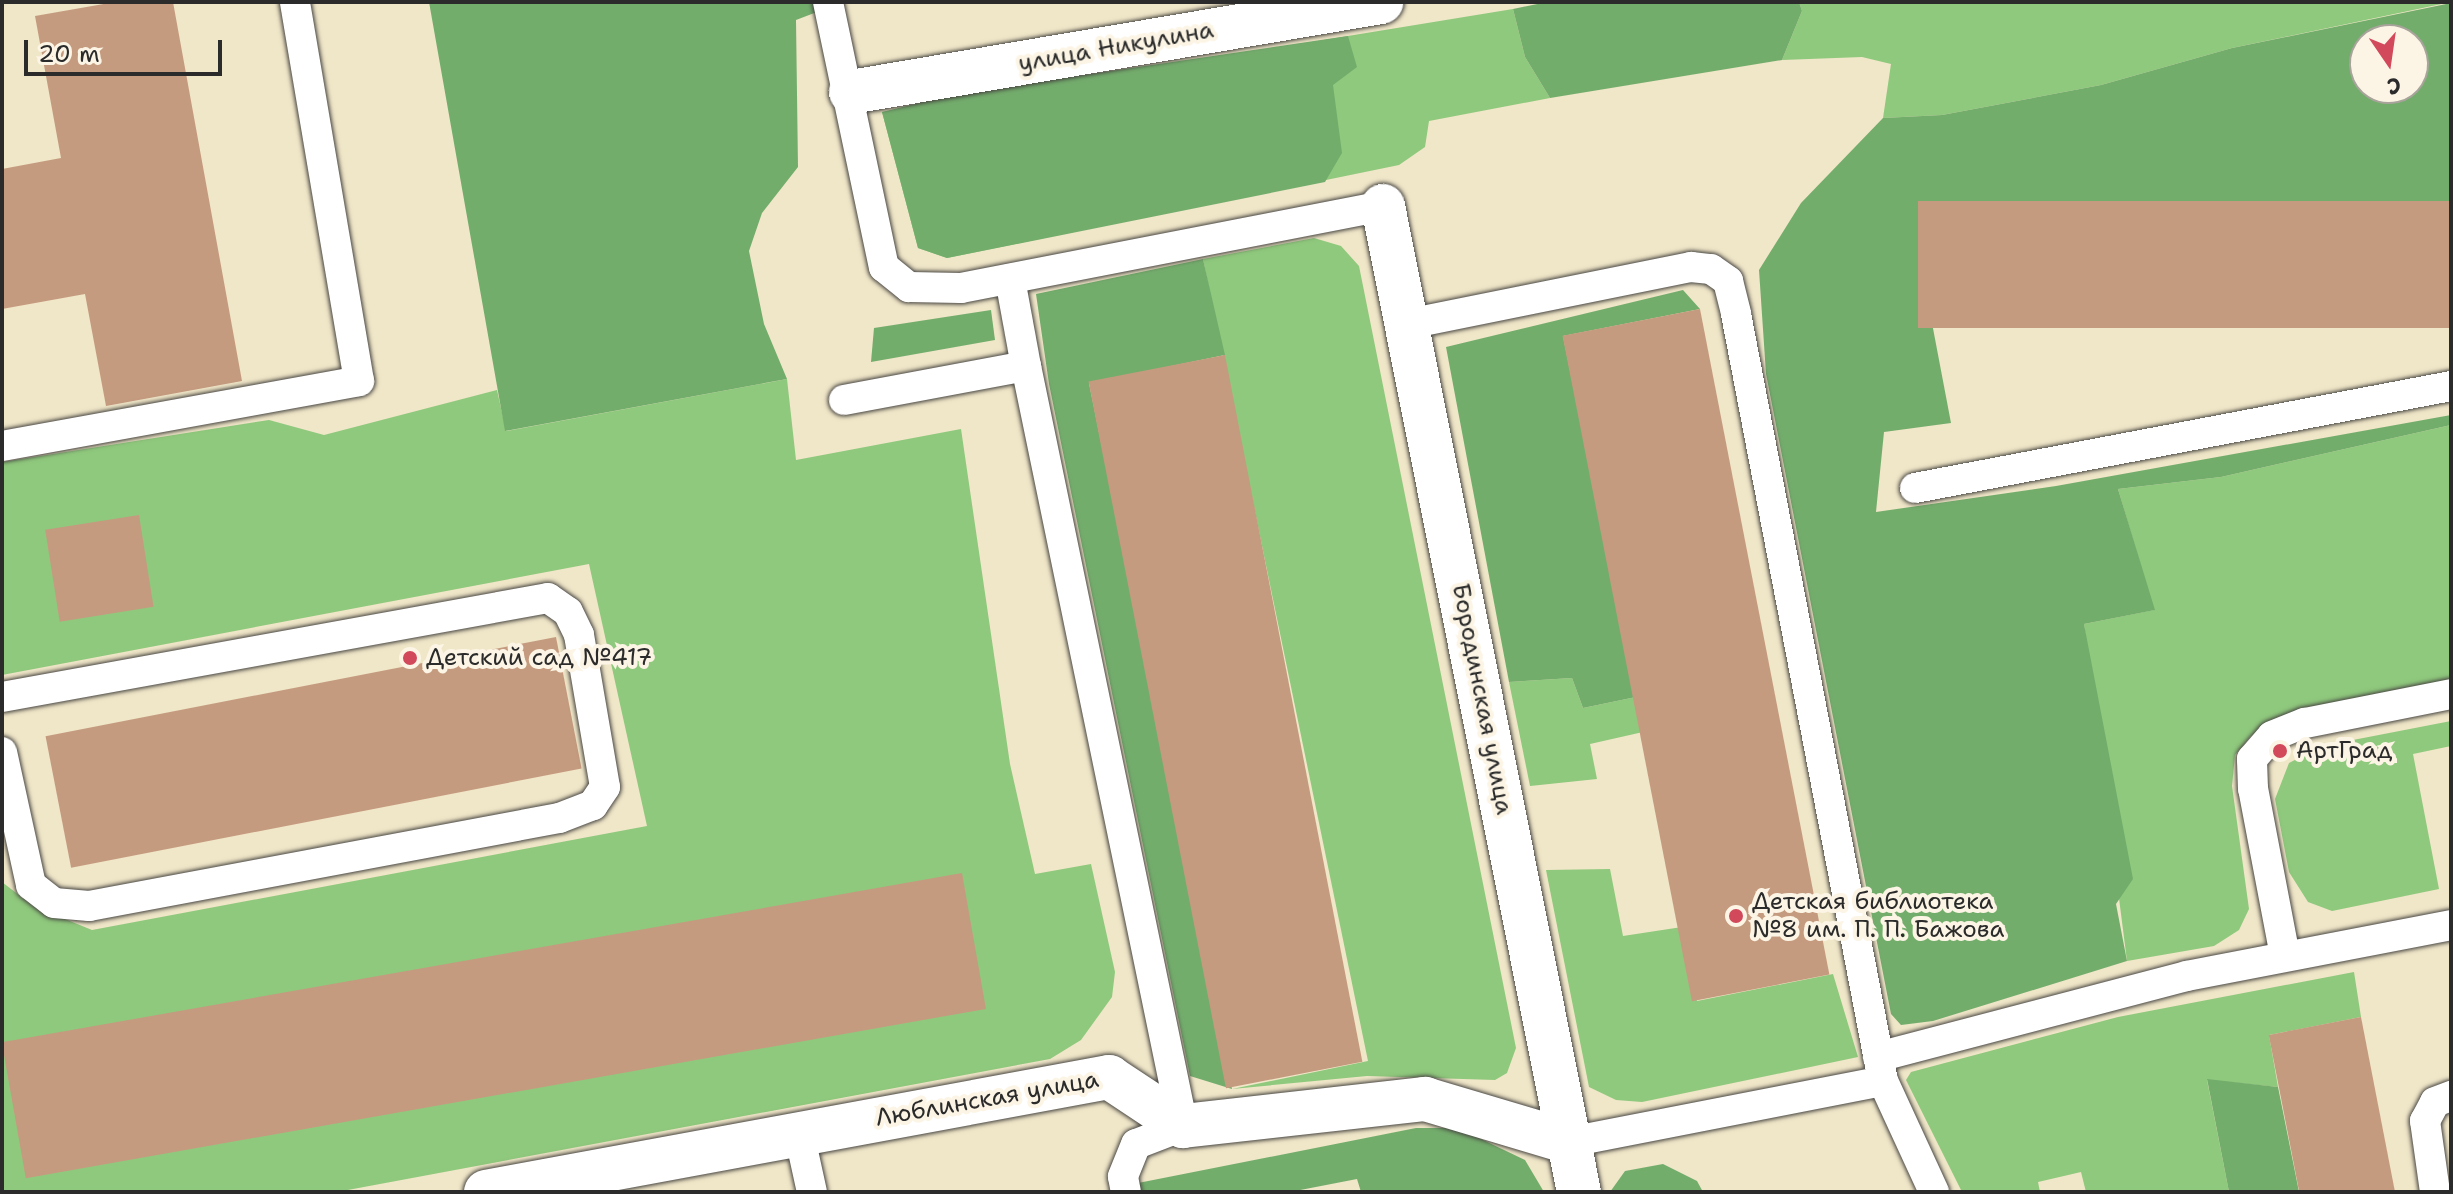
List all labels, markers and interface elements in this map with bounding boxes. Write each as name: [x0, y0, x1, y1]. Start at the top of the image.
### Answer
street label: улица Никулина: [1016, 16, 1216, 78]
scale bar: [28, 24, 226, 74]
north arrow: [2349, 24, 2429, 104]
text: 20 m: [38, 38, 100, 70]
text: С: [2384, 70, 2404, 102]
street label: Бородинская улица: [1445, 581, 1519, 817]
place label: Детский сад №417: [426, 644, 652, 672]
marker: Детский сад №417: [401, 649, 419, 667]
place label: АртГрад: [2296, 737, 2392, 765]
marker: АртГрад: [2271, 742, 2289, 760]
place label: Детская библиотека №8 им. П. П. Бажова: [1752, 888, 2004, 944]
marker: Детская библиотека №8 им. П. П. Бажова: [1727, 907, 1745, 925]
street label: Люблинская улица: [873, 1065, 1101, 1133]

